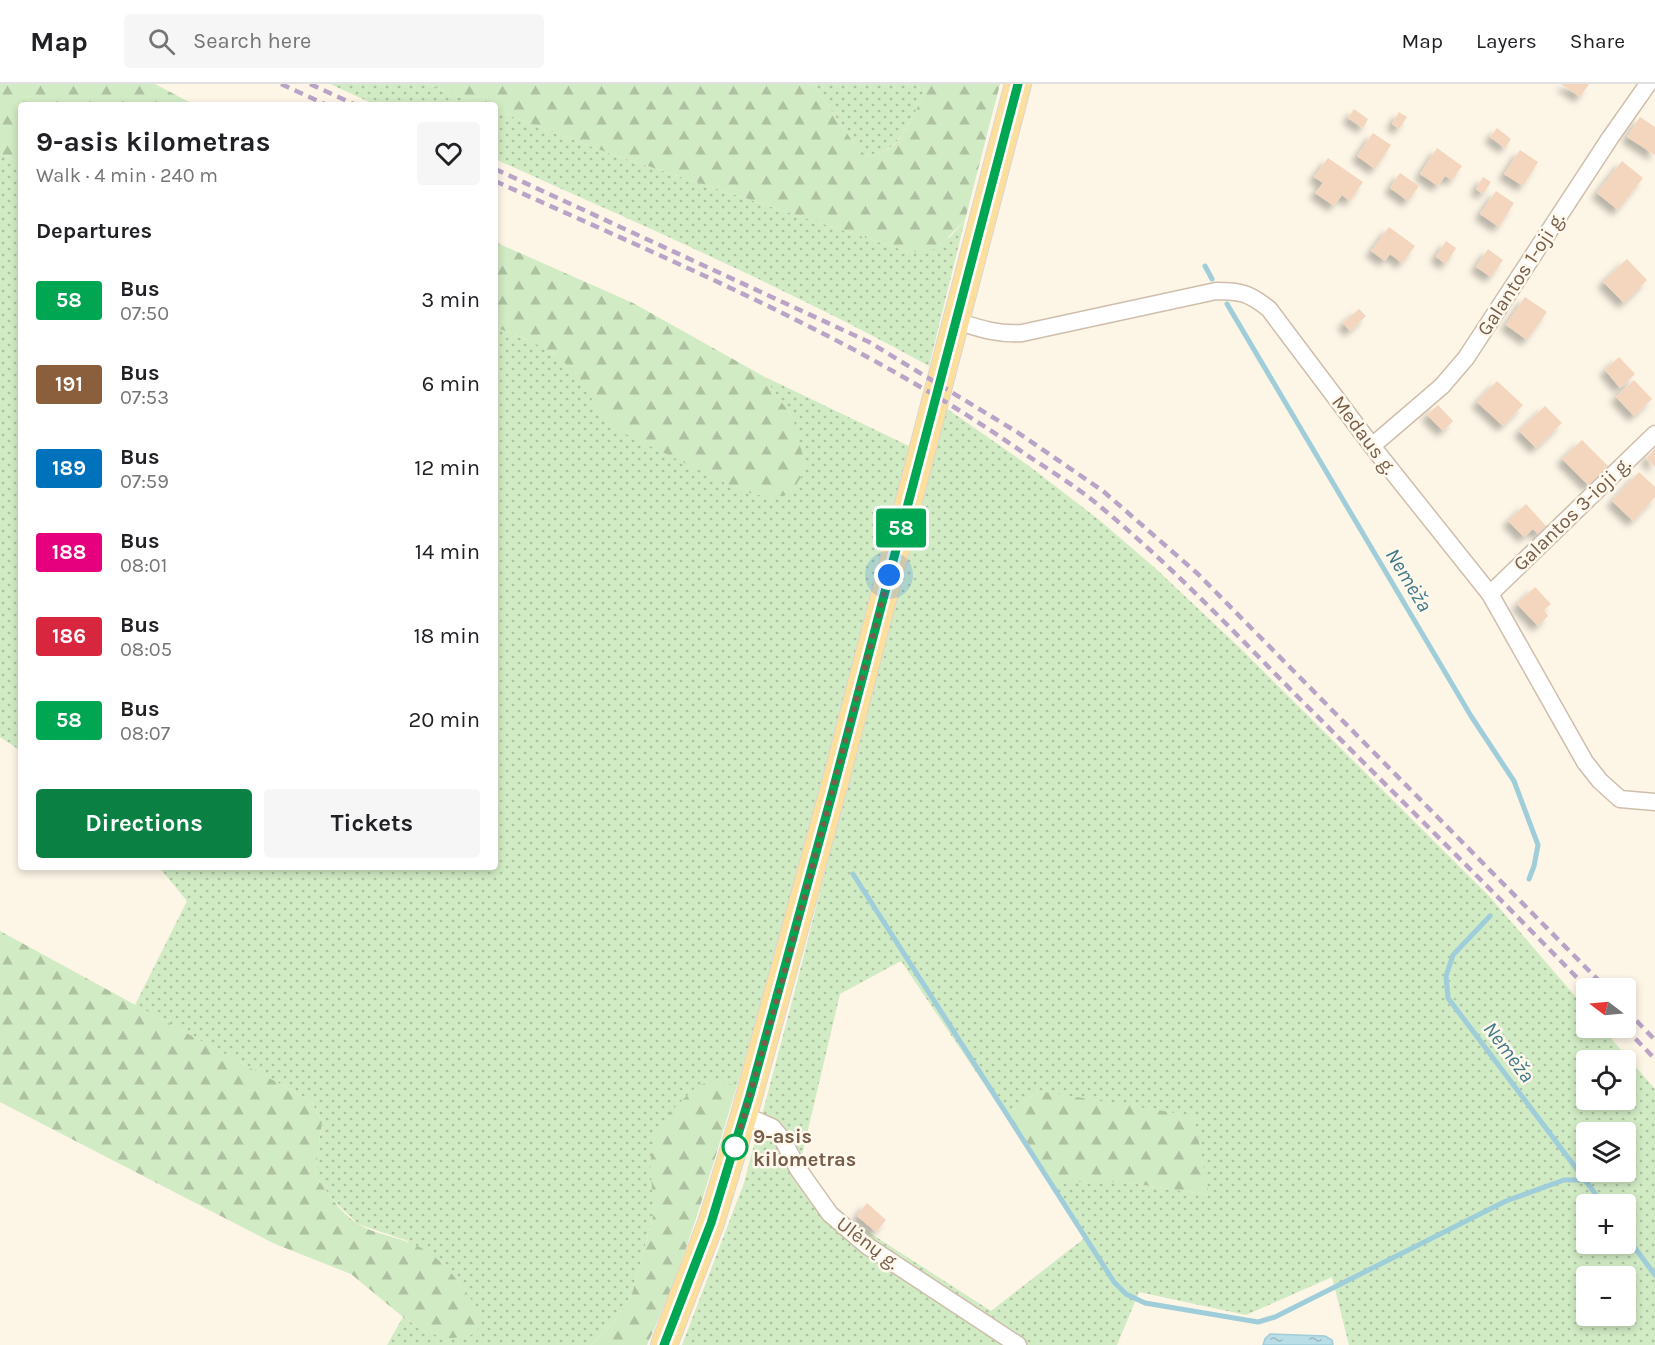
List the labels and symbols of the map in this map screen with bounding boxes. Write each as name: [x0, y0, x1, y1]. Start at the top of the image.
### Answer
street label: Galantos 1-oji g.: [1473, 208, 1569, 340]
street label: Medaus g.: [1327, 391, 1401, 479]
street label: Galantos 3-ioji g.: [1509, 452, 1635, 576]
line badge: 58: [874, 508, 928, 548]
water label: Nemėža: [1381, 544, 1437, 616]
your location: [874, 560, 904, 590]
north arrow: [1576, 978, 1636, 1038]
water label: Nemėža: [1478, 1017, 1540, 1087]
place label: 9-asis kilometras: [753, 1125, 856, 1171]
marker: 9-asis kilometras: [722, 1134, 748, 1160]
street label: Ulėnų g.: [832, 1212, 904, 1274]

